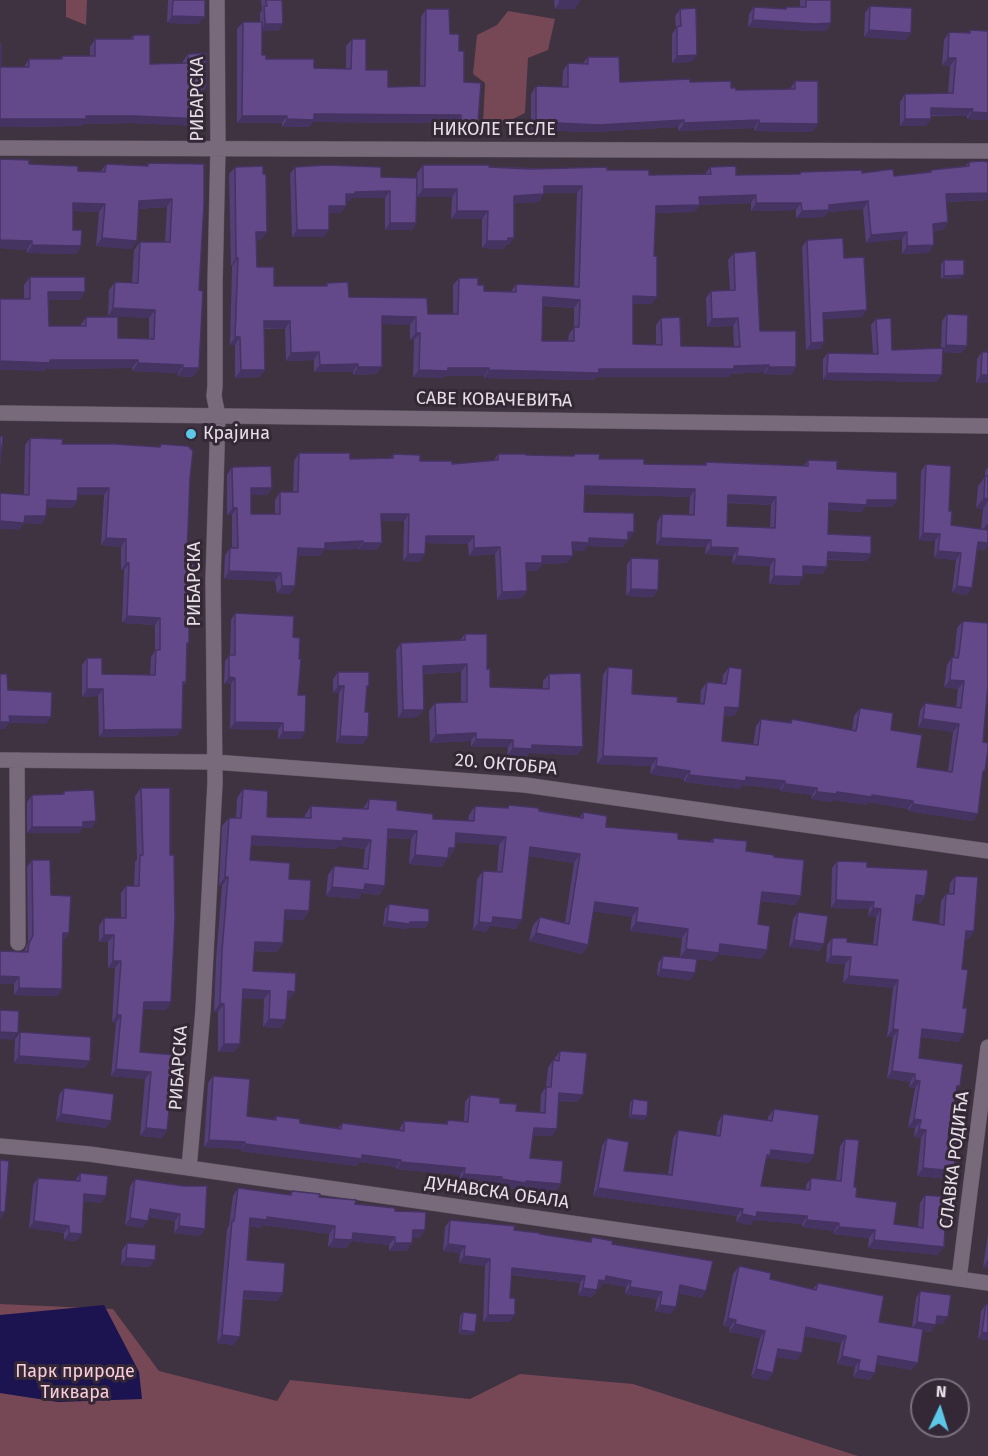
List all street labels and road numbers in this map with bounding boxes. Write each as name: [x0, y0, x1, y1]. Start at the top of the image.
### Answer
street label: РИБАРСКА: [187, 57, 209, 141]
street label: НИКОЛЕ ТЕСЛЕ: [432, 119, 556, 141]
street label: САВЕ КОВАЧЕВИЋА: [416, 388, 572, 412]
street label: РИБАРСКА: [184, 542, 206, 626]
street label: 20. ОКТОБРА: [454, 750, 558, 780]
street label: РИБАРСКА: [165, 1025, 193, 1111]
street label: СЛАВКА РОДИЋА: [936, 1090, 974, 1230]
street label: ДУНАВСКА ОБАЛА: [424, 1172, 570, 1214]

